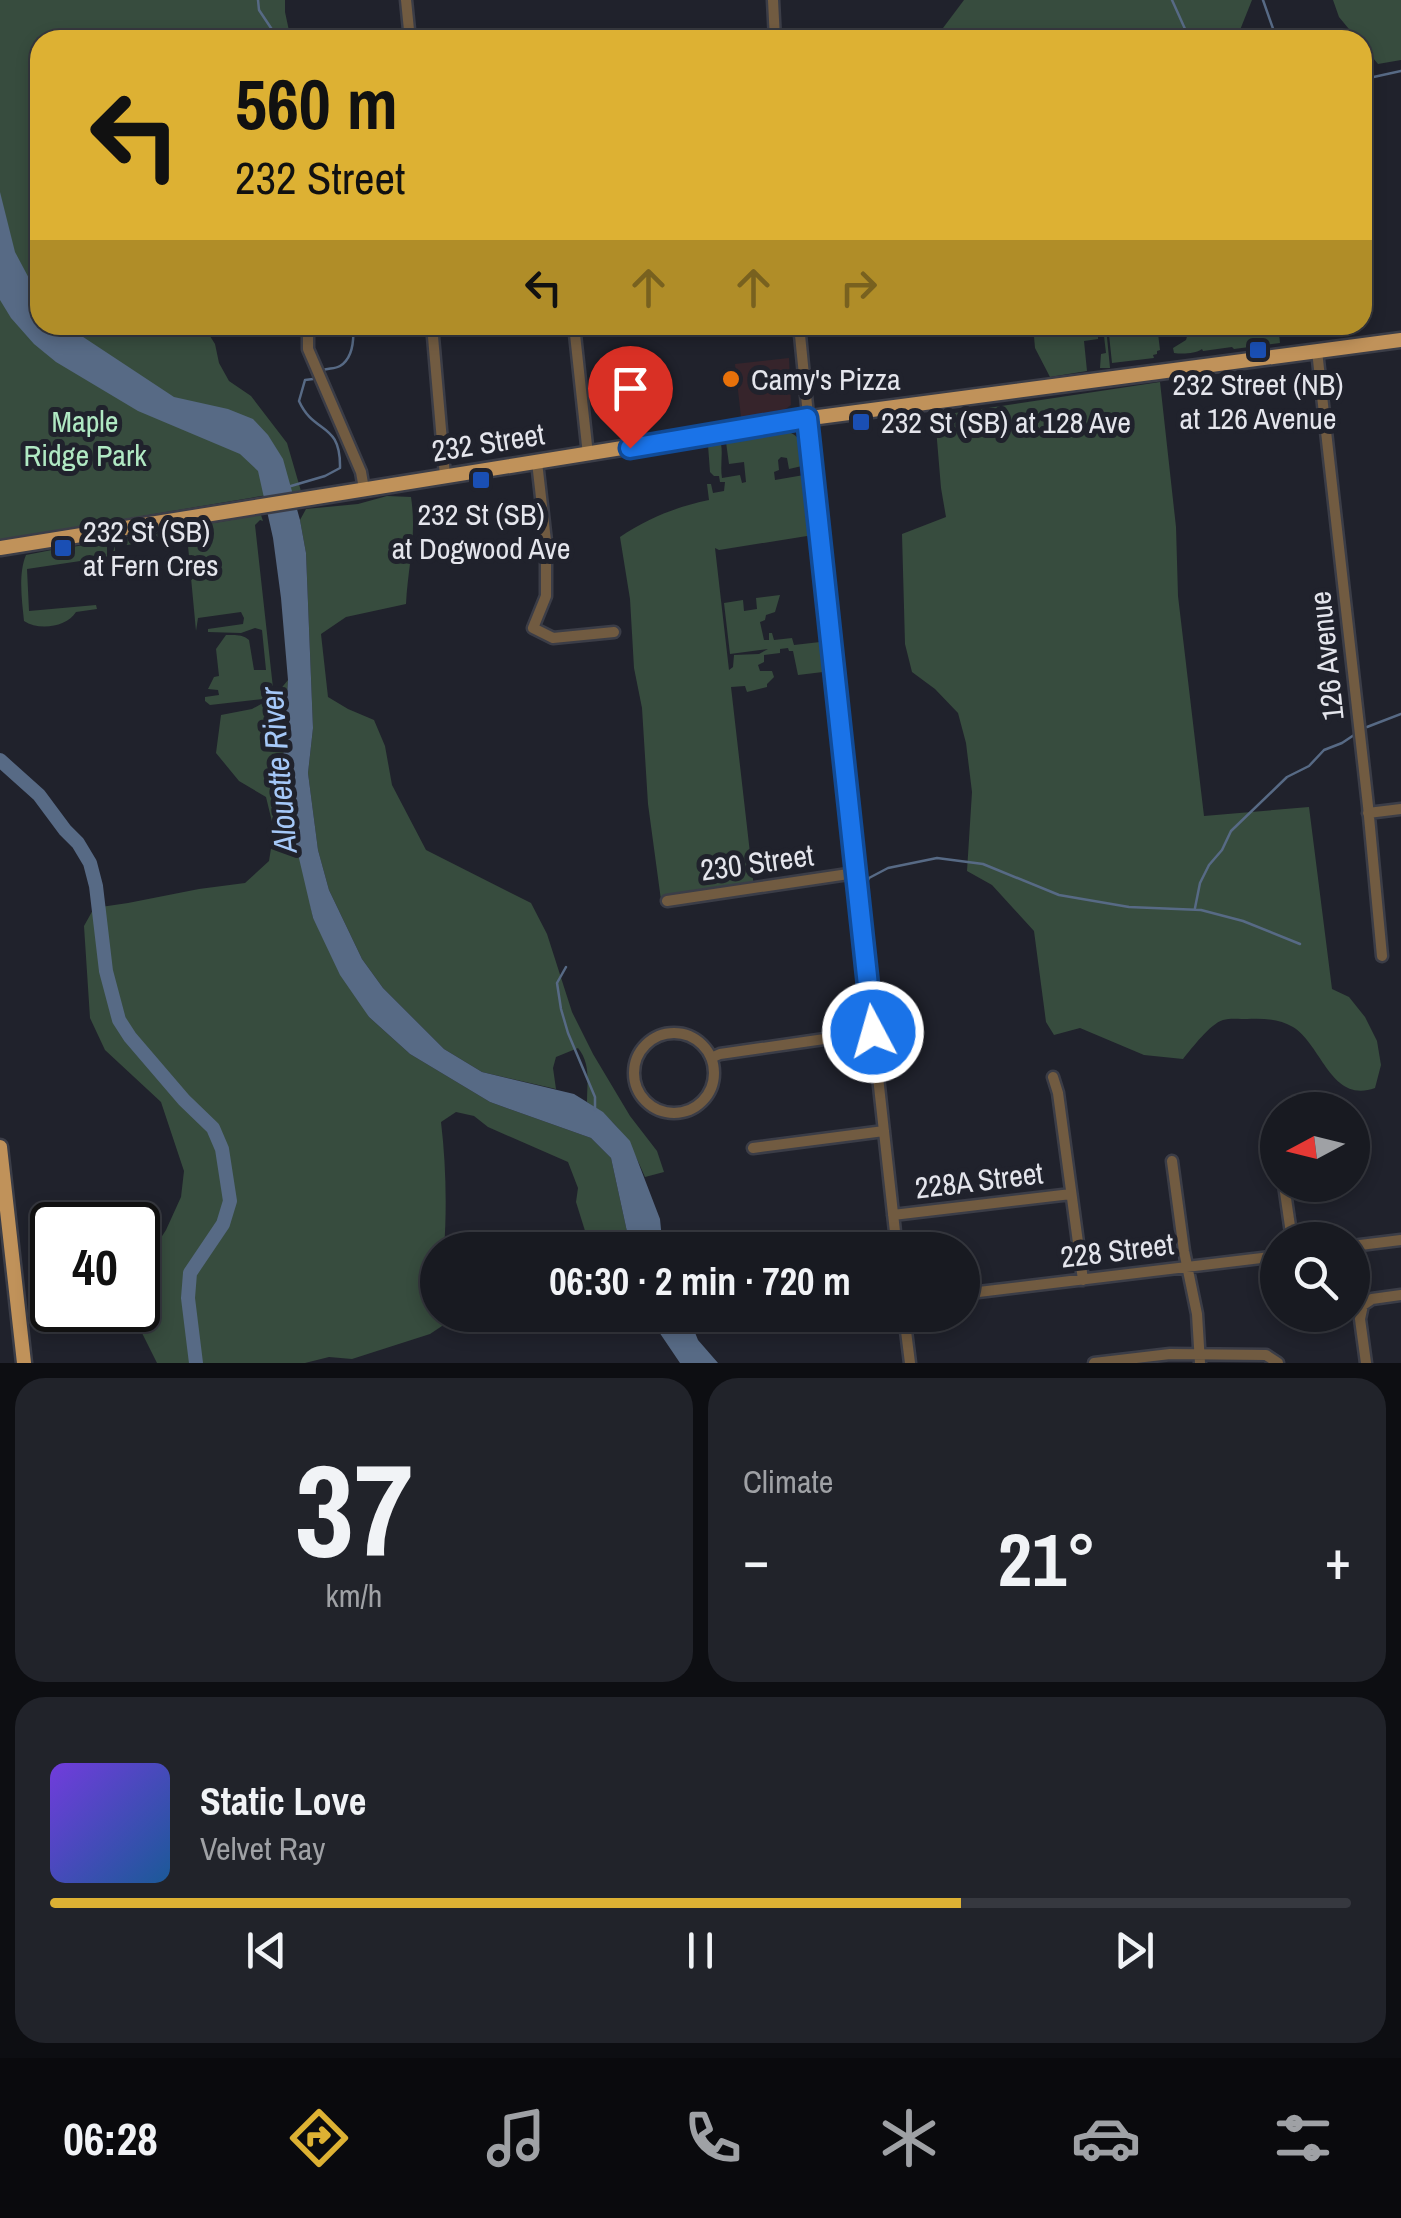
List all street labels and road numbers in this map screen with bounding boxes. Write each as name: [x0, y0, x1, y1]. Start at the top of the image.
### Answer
street label: 232 Street: [429, 413, 547, 471]
street label: 126 Avenue: [1299, 589, 1353, 723]
street label: 230 Street: [698, 834, 816, 890]
street label: 228A Street: [913, 1152, 1045, 1208]
street label: 228 Street: [1058, 1223, 1176, 1277]

